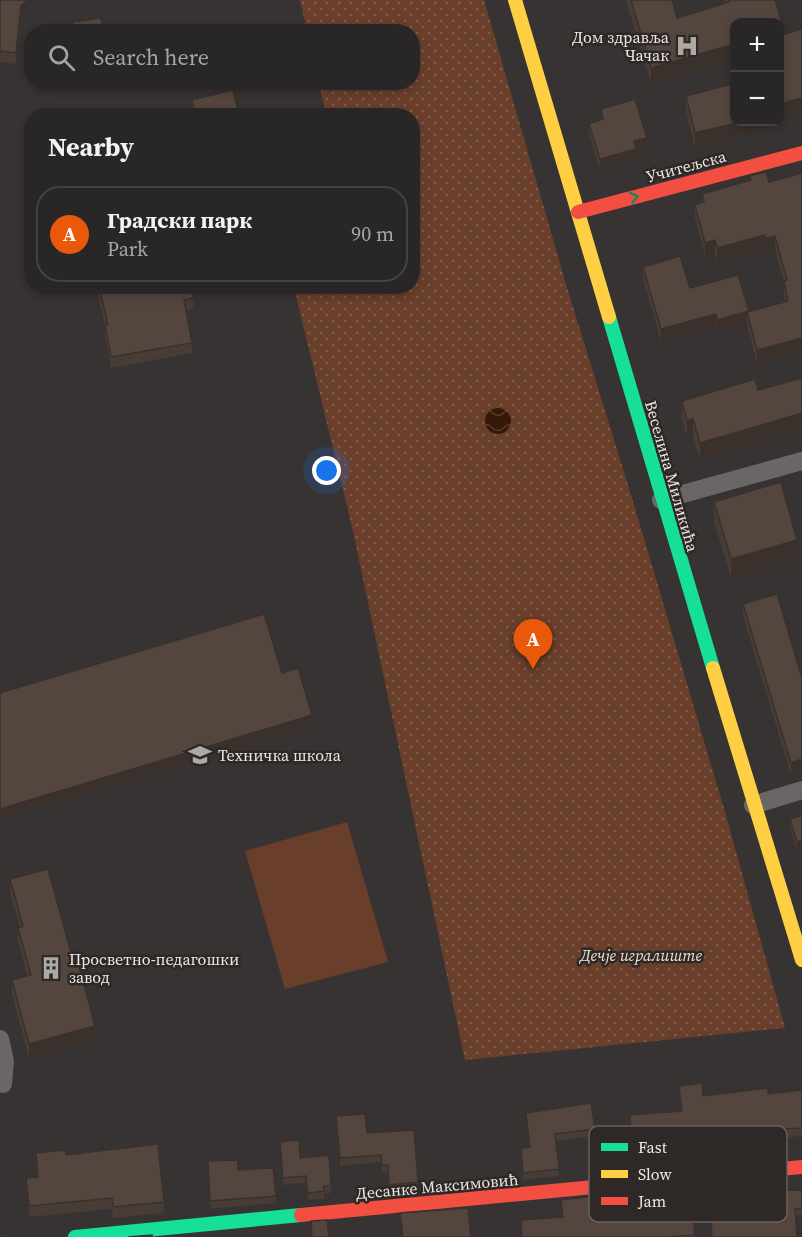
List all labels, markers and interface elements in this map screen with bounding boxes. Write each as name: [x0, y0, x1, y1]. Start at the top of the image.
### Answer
map controls: [730, 18, 784, 126]
button: +: [730, 18, 784, 72]
search box: [24, 24, 420, 90]
place label: Дом здравља Чачак: [572, 26, 670, 66]
hospital icon: Дом здравља Чачак: [674, 33, 700, 59]
icon: search: [45, 41, 78, 74]
text: Search here: [93, 42, 209, 72]
button: −: [730, 72, 784, 126]
text: Nearby: [48, 129, 134, 165]
street label: Учитељска: [644, 145, 729, 187]
one-way arrow: [629, 191, 639, 204]
text: Градски парк: [107, 205, 252, 235]
text: A: [63, 220, 76, 248]
text: 90 m: [351, 220, 394, 248]
text: Park: [107, 235, 148, 263]
street label: Веселина Миликића: [640, 398, 704, 555]
your location: [312, 456, 341, 485]
pin: A: [514, 620, 552, 669]
school or university icon: Техничка школа: [187, 742, 213, 768]
place label: Техничка школа: [218, 744, 342, 766]
park label: Дечје игралиште: [578, 944, 702, 966]
place label: Просветно-педагошки завод: [69, 948, 239, 988]
building icon: Просветно-педагошки завод: [38, 955, 64, 981]
legend: [589, 1126, 787, 1222]
text: Fast: [638, 1136, 668, 1158]
text: Slow: [638, 1163, 673, 1185]
street label: Десанке Максимовић: [355, 1168, 520, 1204]
text: Jam: [637, 1190, 666, 1212]

